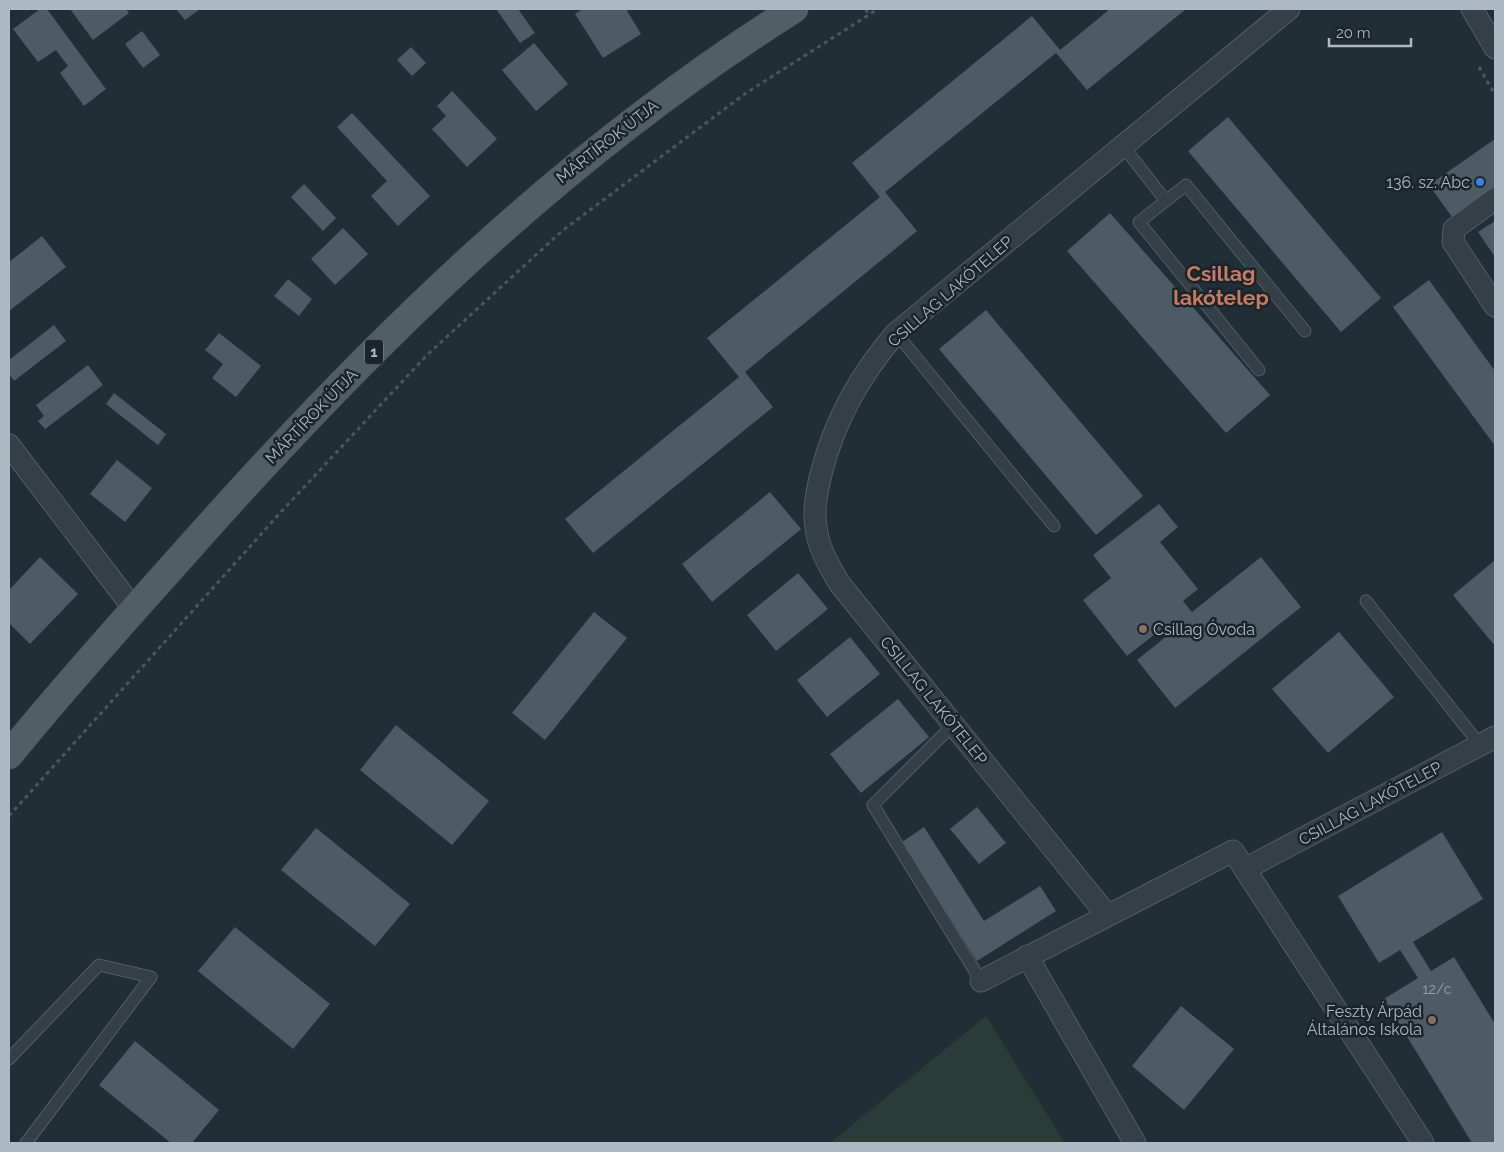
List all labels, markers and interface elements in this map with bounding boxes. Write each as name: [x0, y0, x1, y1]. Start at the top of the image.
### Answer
scale bar: [1329, 15, 1412, 47]
text: 20 m: [1336, 24, 1371, 42]
street label: MÁRTÍROK ÚTJA: [552, 95, 662, 187]
place label: 136. sz. Abc: [1386, 173, 1470, 192]
marker: 136. sz. Abc: [1474, 176, 1486, 188]
street label: CSILLAG LAKÓTELEP: [883, 231, 1017, 351]
district label: Csillag lakótelep: [1173, 261, 1269, 310]
road number: 1: [365, 340, 383, 364]
street label: MÁRTÍROK ÚTJA: [261, 364, 361, 468]
place label: Csillag Óvoda: [1153, 619, 1255, 639]
marker: Csillag Óvoda: [1137, 623, 1149, 635]
street label: CSILLAG LAKÓTELEP: [876, 632, 992, 768]
street label: CSILLAG LAKÓTELEP: [1295, 757, 1445, 849]
house number: 12/c: [1423, 981, 1452, 997]
place label: Feszty Árpád Általános Iskola: [1307, 1001, 1422, 1039]
marker: Feszty Árpád Általános Iskola: [1426, 1014, 1438, 1026]

